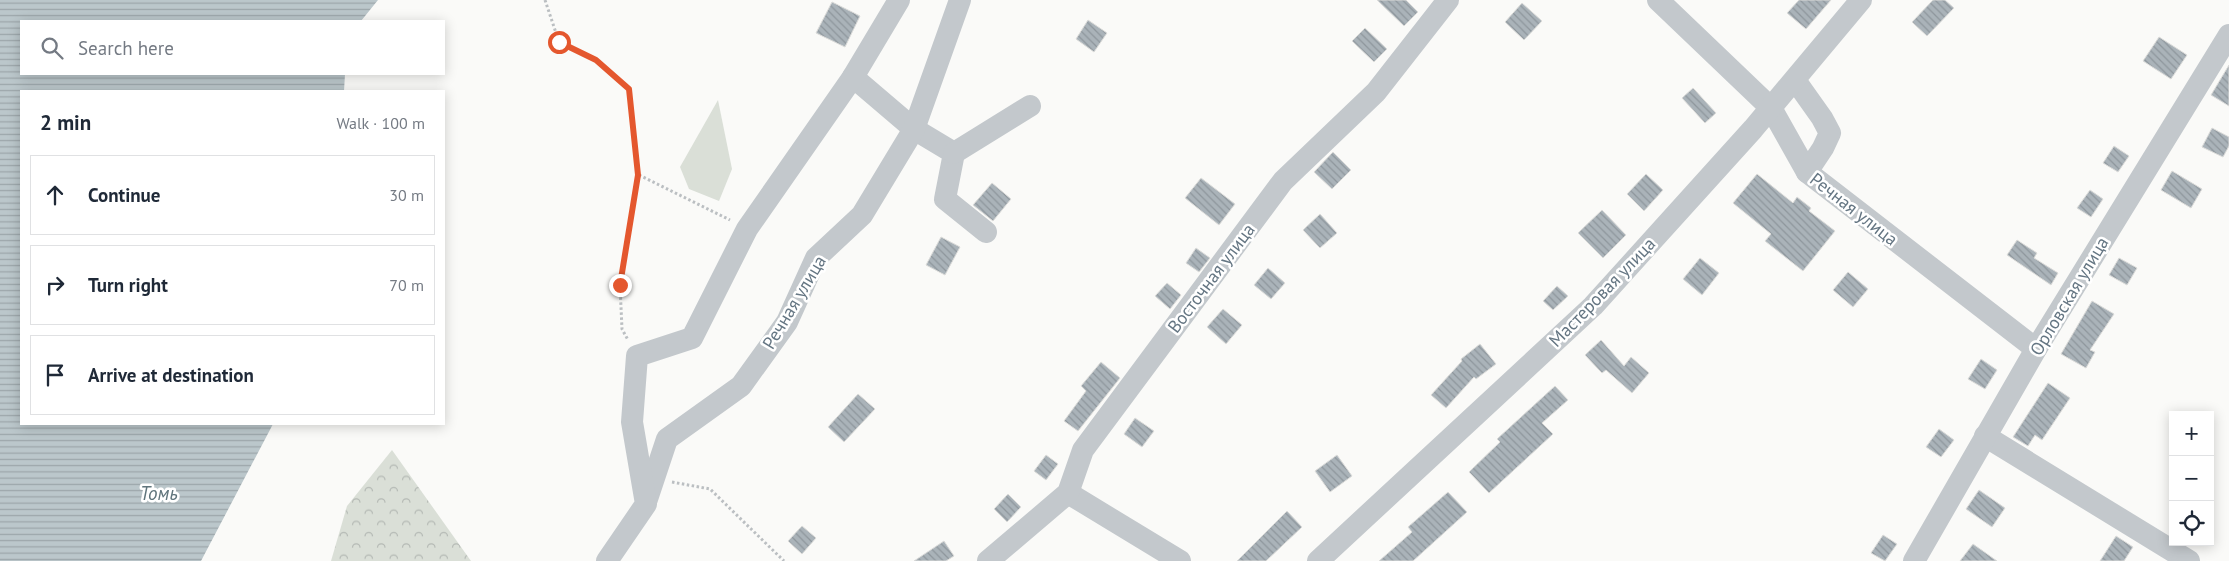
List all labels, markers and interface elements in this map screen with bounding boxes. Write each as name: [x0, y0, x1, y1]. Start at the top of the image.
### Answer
search box: [20, 20, 445, 75]
route start: [548, 31, 571, 54]
icon: search: [38, 34, 66, 62]
text: Search here: [78, 36, 174, 60]
text: 2 min: [40, 109, 91, 136]
text: Walk · 100 m: [336, 113, 425, 133]
street label: Речная улица: [1805, 168, 1903, 250]
icon: ahead: [41, 181, 69, 209]
text: Continue: [88, 183, 160, 207]
text: 30 m: [389, 185, 424, 205]
street label: Восточная улица: [1162, 219, 1260, 337]
street label: Мастеровая улица: [1544, 232, 1660, 352]
street label: Орловская улица: [2025, 232, 2113, 360]
street label: Речная улица: [757, 251, 831, 353]
icon: right: [41, 271, 69, 299]
text: Turn right: [88, 273, 168, 297]
route end: [609, 274, 632, 297]
text: 70 m: [389, 275, 424, 295]
icon: arrive: [41, 361, 69, 389]
text: Arrive at destination: [88, 363, 254, 387]
map controls: [2169, 411, 2214, 546]
button: +: [2169, 411, 2214, 456]
button: −: [2169, 456, 2214, 501]
water label: Томь: [140, 481, 178, 505]
button: locate: [2169, 501, 2214, 546]

